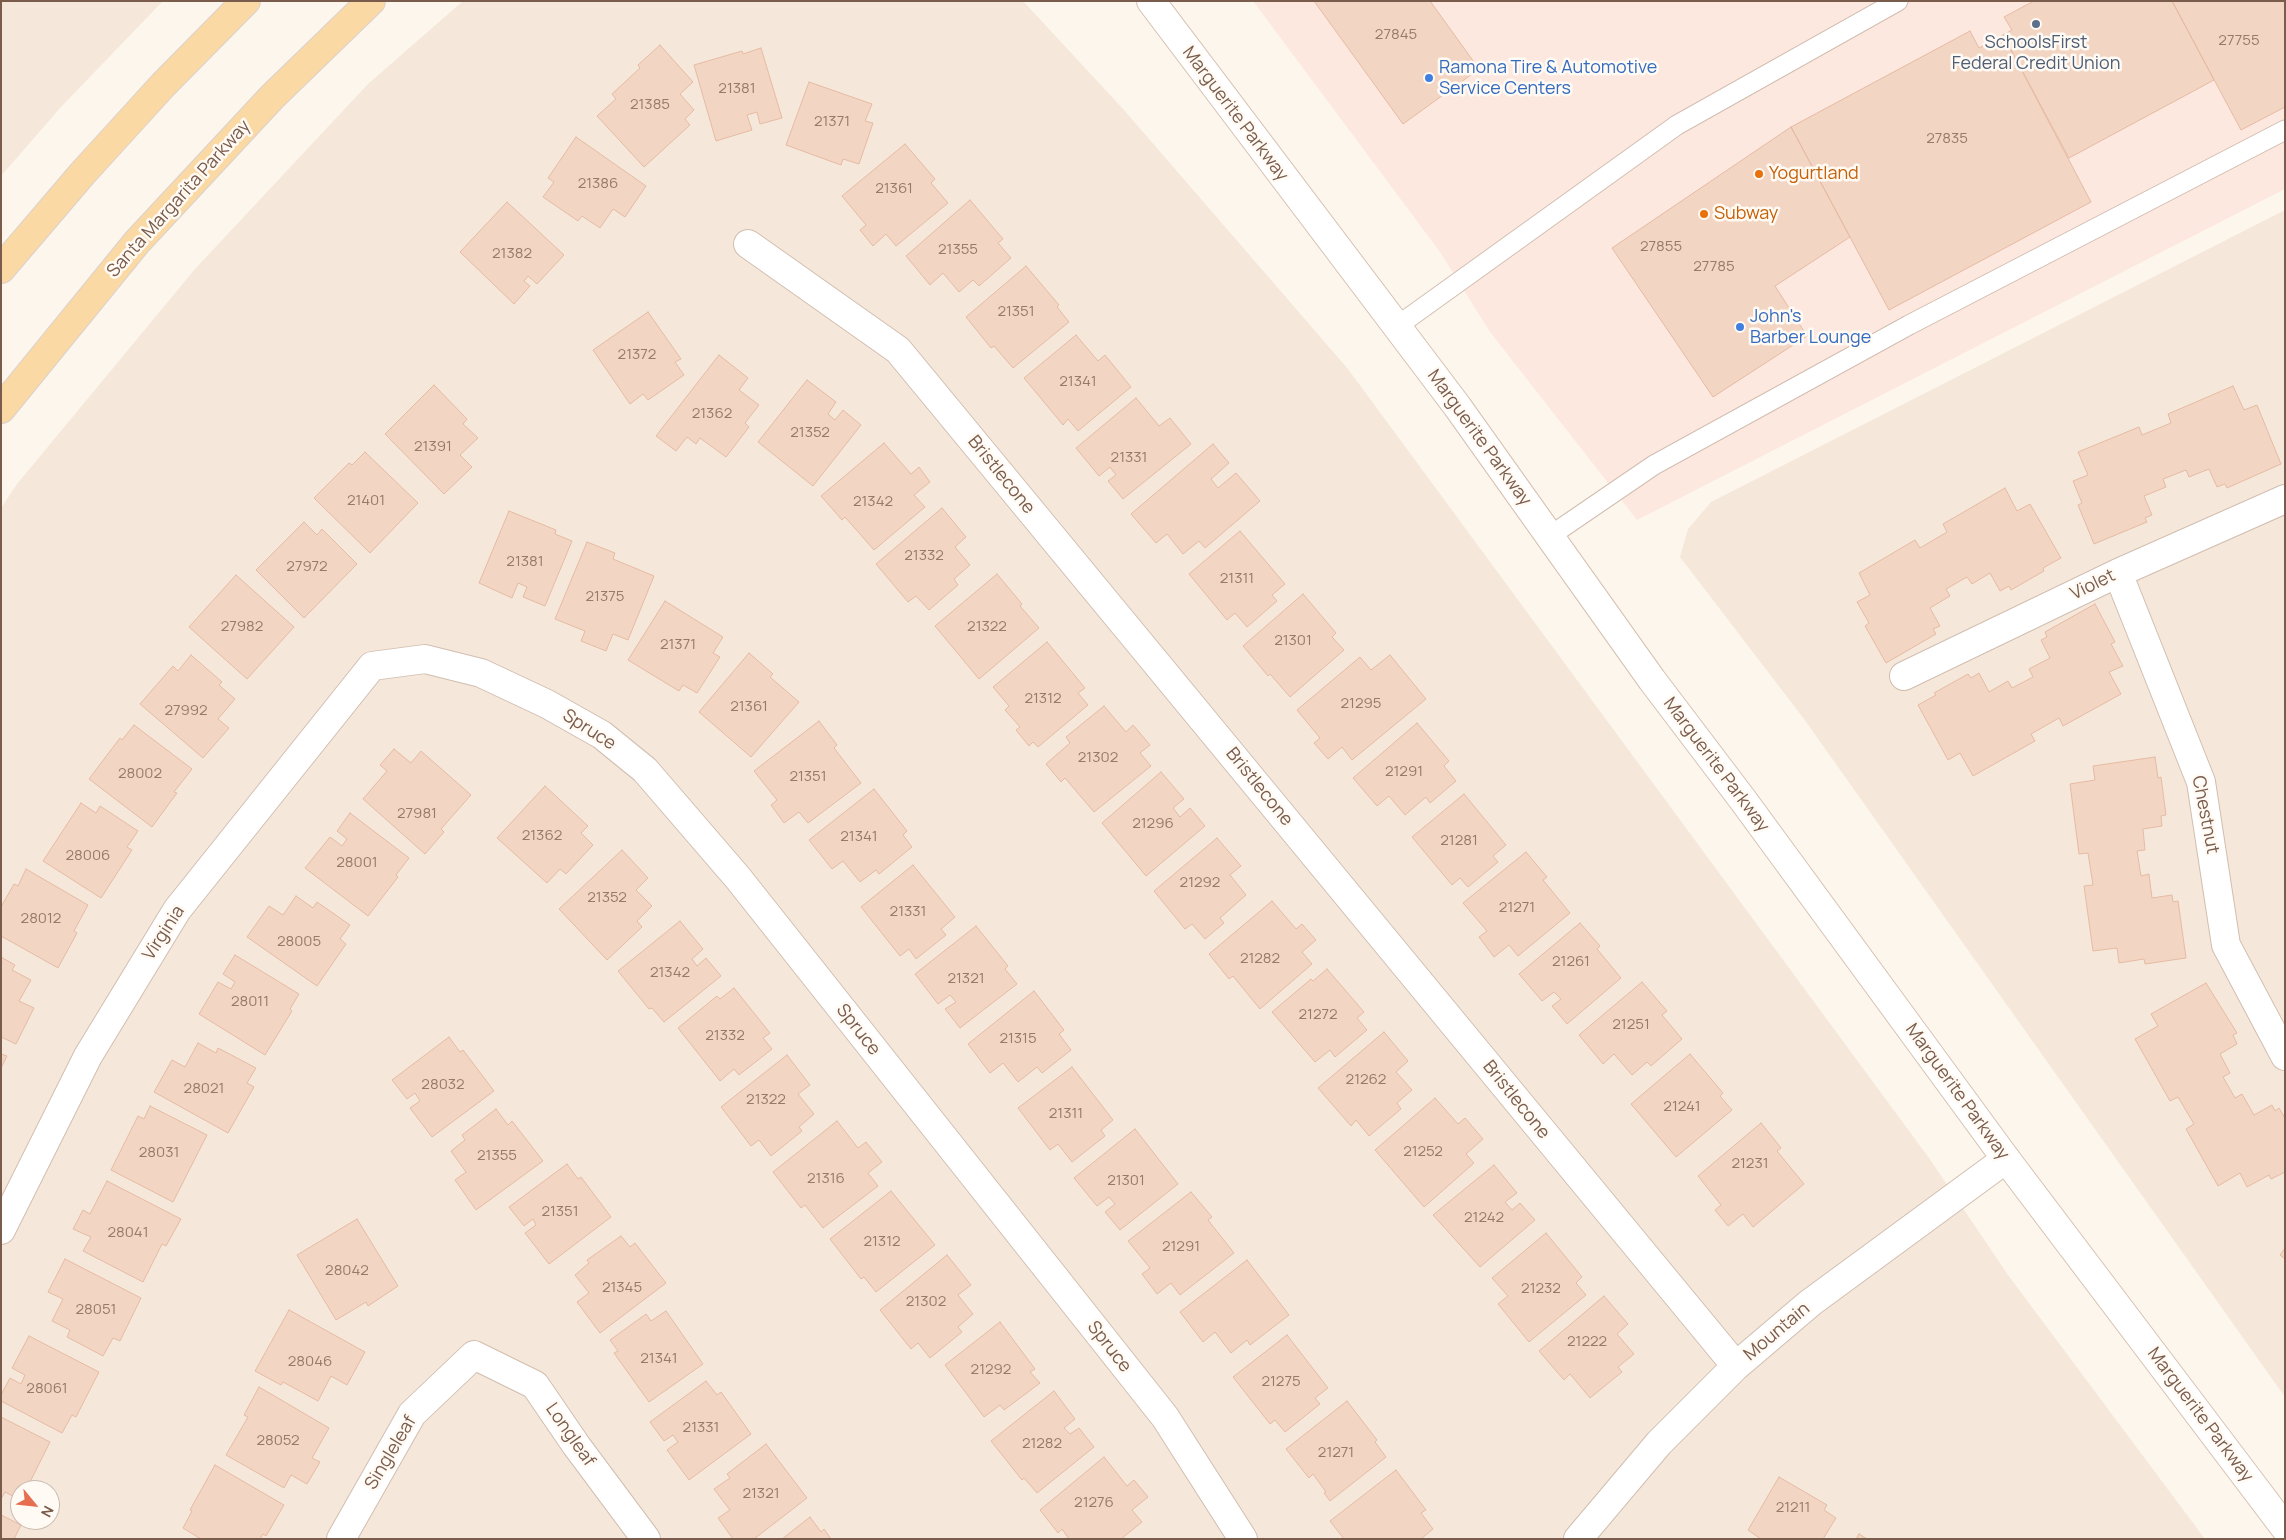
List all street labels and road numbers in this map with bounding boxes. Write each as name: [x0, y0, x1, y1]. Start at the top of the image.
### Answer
street label: Marguerite Parkway: [1177, 42, 1293, 186]
street label: Santa Margarita Parkway: [103, 116, 255, 282]
street label: Marguerite Parkway: [1422, 366, 1536, 510]
street label: Bristlecone: [963, 431, 1039, 519]
street label: Violet: [2067, 565, 2119, 605]
street label: Marguerite Parkway: [1658, 693, 1774, 837]
street label: Spruce: [558, 705, 620, 755]
street label: Bristlecone: [1221, 743, 1297, 831]
street label: Chestnut: [2187, 774, 2223, 856]
street label: Virginia: [138, 902, 190, 964]
street label: Spruce: [831, 1000, 885, 1060]
street label: Marguerite Parkway: [1900, 1020, 2014, 1164]
street label: Bristlecone: [1478, 1056, 1554, 1144]
street label: Mountain: [1740, 1298, 1814, 1366]
street label: Spruce: [1082, 1317, 1136, 1377]
street label: Marguerite Parkway: [2142, 1343, 2258, 1487]
street label: Longleaf: [540, 1399, 600, 1471]
street label: Singleleaf: [361, 1412, 421, 1494]

